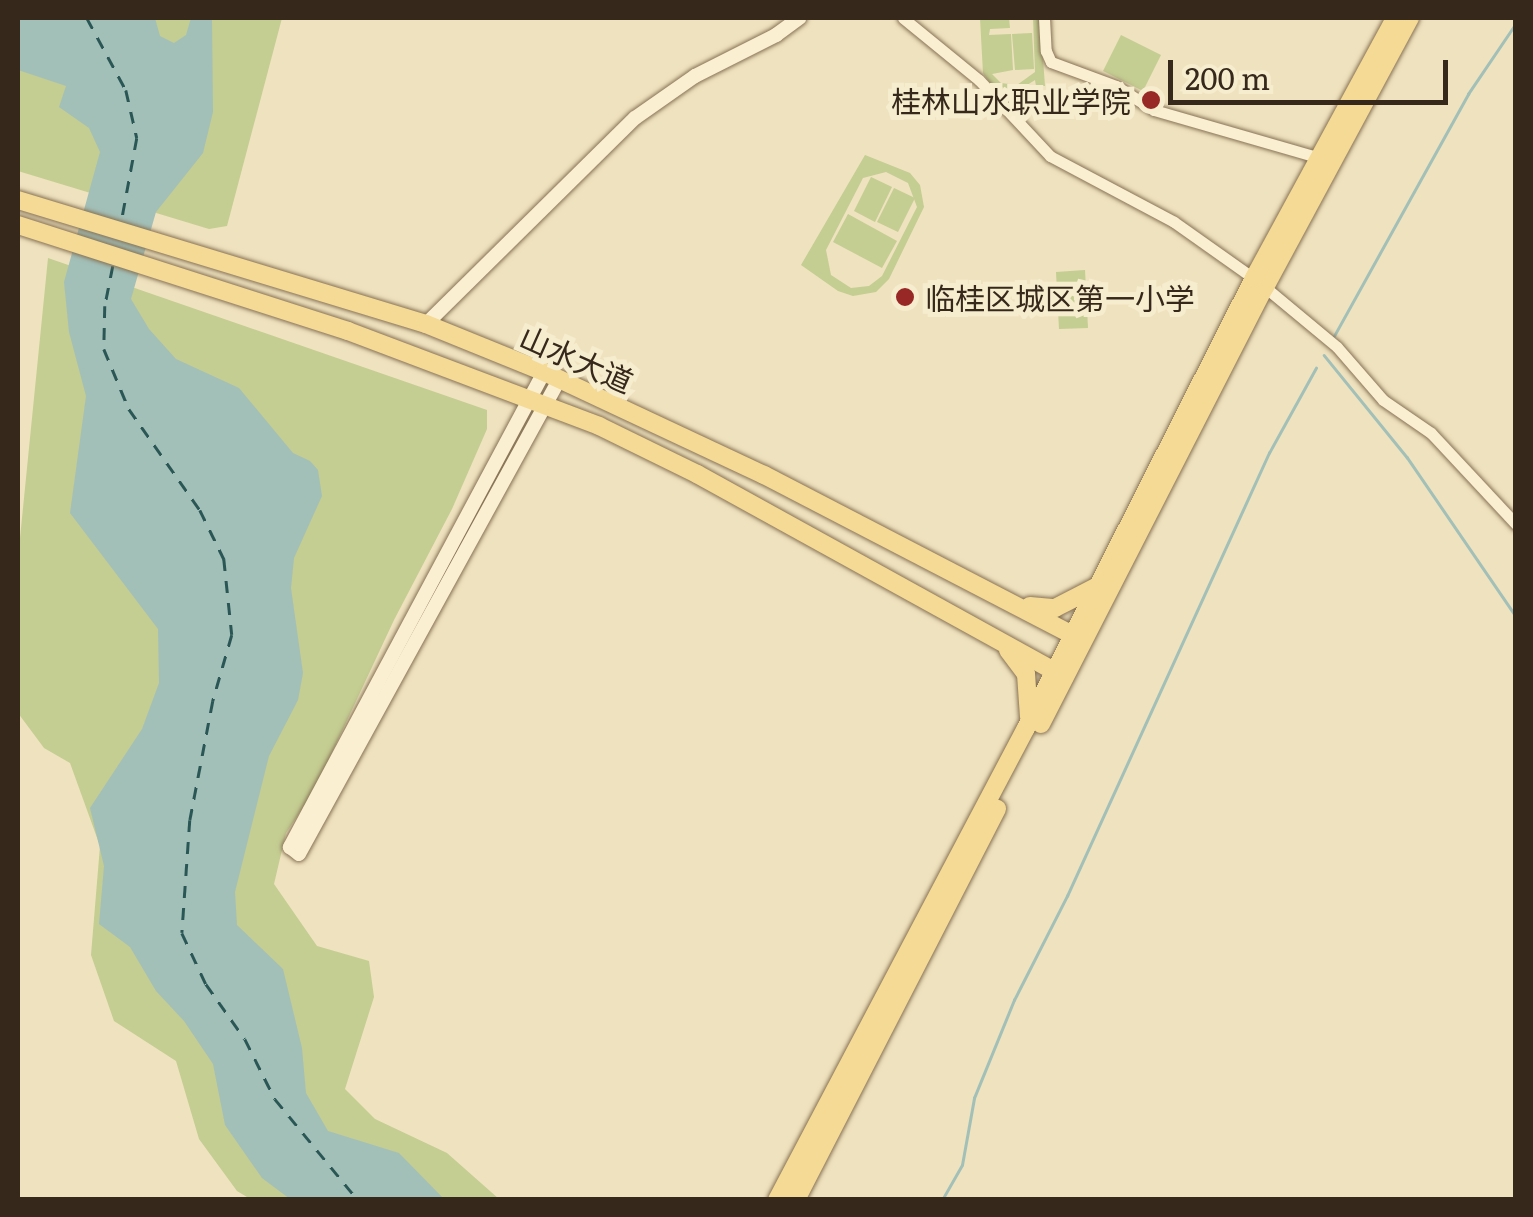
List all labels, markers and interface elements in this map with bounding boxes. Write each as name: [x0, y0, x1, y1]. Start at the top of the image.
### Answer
scale bar: [1173, 40, 1453, 102]
text: 200 m: [1185, 55, 1270, 99]
place label: 桂林山水职业学院: [891, 82, 1131, 118]
marker: 桂林山水职业学院: [1140, 89, 1162, 111]
place label: 临桂区城区第一小学: [925, 279, 1195, 315]
marker: 临桂区城区第一小学: [894, 286, 916, 308]
street label: 山水大道: [515, 317, 639, 399]

